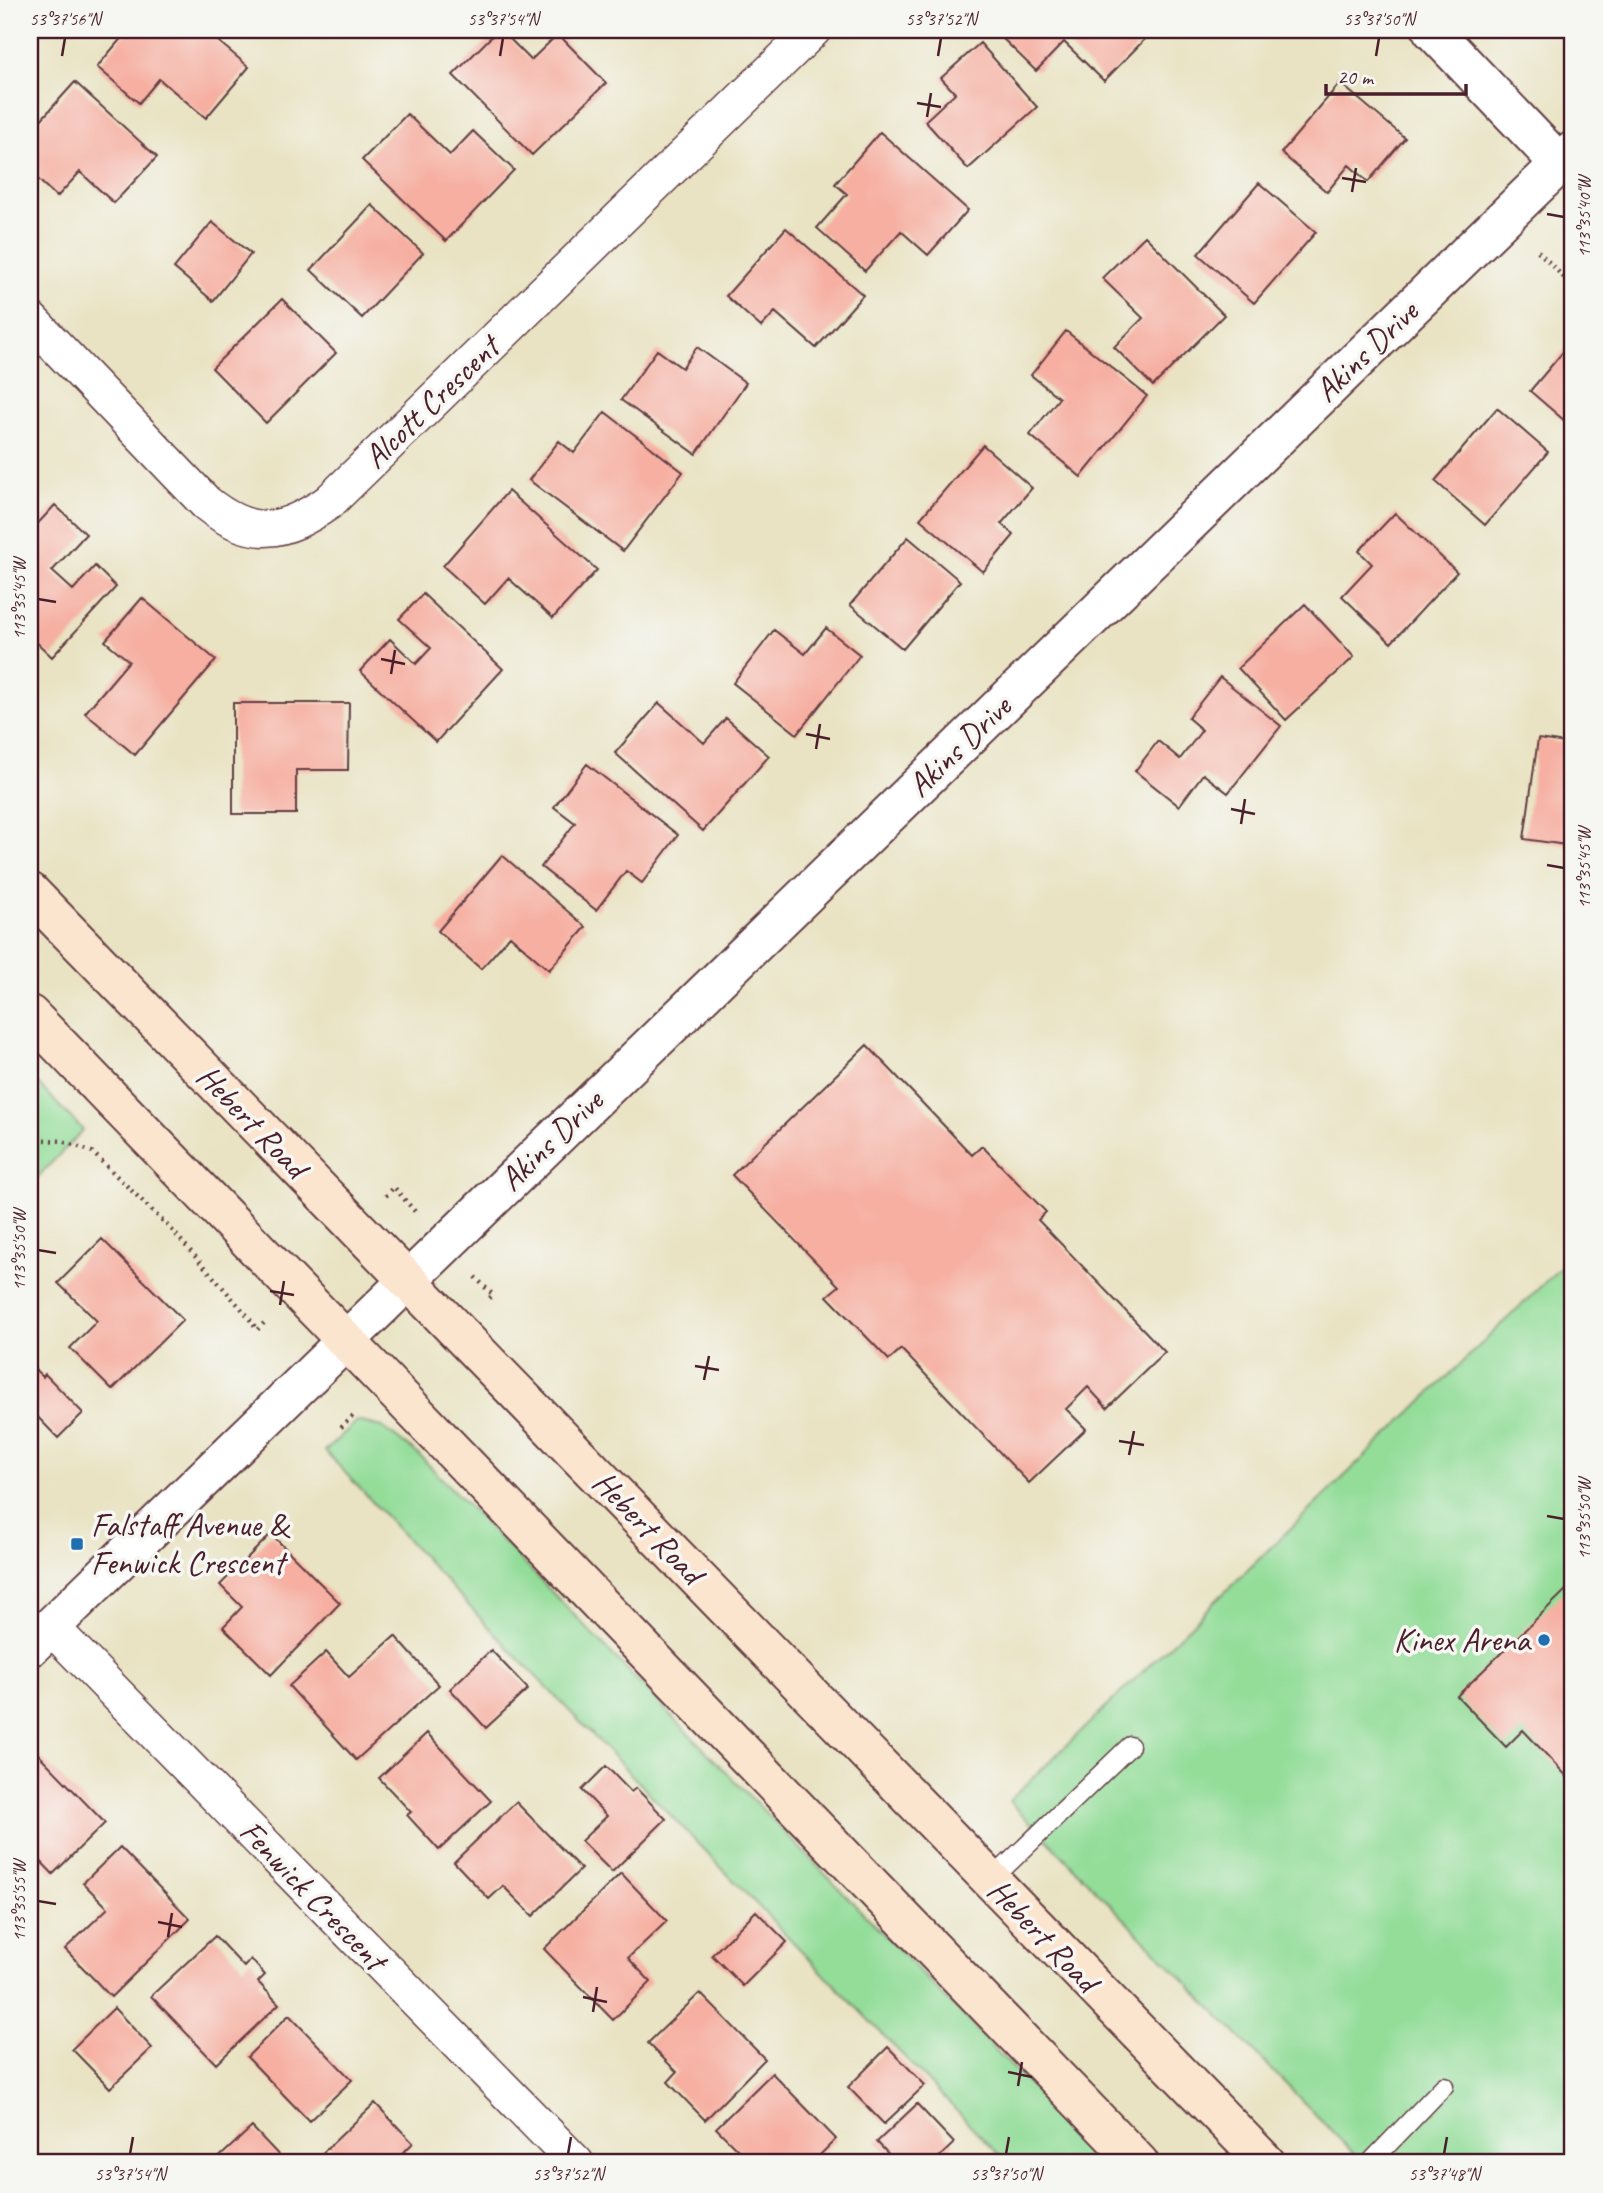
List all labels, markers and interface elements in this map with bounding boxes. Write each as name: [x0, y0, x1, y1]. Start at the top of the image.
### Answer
text: 53°37'56"N: [30, 8, 104, 30]
text: 53°37'54"N: [468, 8, 542, 30]
text: 53°37'52"N: [906, 8, 980, 30]
text: 53°37'50"N: [1344, 8, 1418, 30]
scale bar: [1326, 52, 1466, 96]
text: 20 m: [1337, 64, 1375, 90]
text: 113°35'40"W: [1573, 173, 1595, 258]
street label: Akins Drive: [1305, 290, 1428, 411]
street label: Alcott Crescent: [354, 324, 511, 477]
text: 113°35'45"W: [8, 555, 30, 640]
street label: Akins Drive: [898, 685, 1021, 806]
text: 113°35'45"W: [1573, 824, 1595, 909]
street label: Hebert Road: [188, 1055, 320, 1190]
street label: Akins Drive: [490, 1079, 613, 1200]
text: 113°35'50"W: [8, 1206, 30, 1291]
street label: Hebert Road: [584, 1461, 716, 1596]
text: 113°35'50"W: [1573, 1475, 1595, 1560]
place label: Falstaff Avenue & Fenwick Crescent: [91, 1504, 291, 1584]
marker: Falstaff Avenue & Fenwick Crescent: [69, 1536, 85, 1552]
place label: Kinex Arena: [1394, 1619, 1533, 1661]
marker: Kinex Arena: [1536, 1632, 1552, 1648]
street label: Fenwick Crescent: [231, 1811, 398, 1982]
text: 113°35'55"W: [8, 1857, 30, 1942]
street label: Hebert Road: [979, 1869, 1111, 2004]
text: 53°37'54"N: [95, 2163, 169, 2185]
text: 53°37'52"N: [533, 2163, 607, 2185]
text: 53°37'50"N: [971, 2163, 1045, 2185]
text: 53°37'48"N: [1409, 2163, 1483, 2185]

